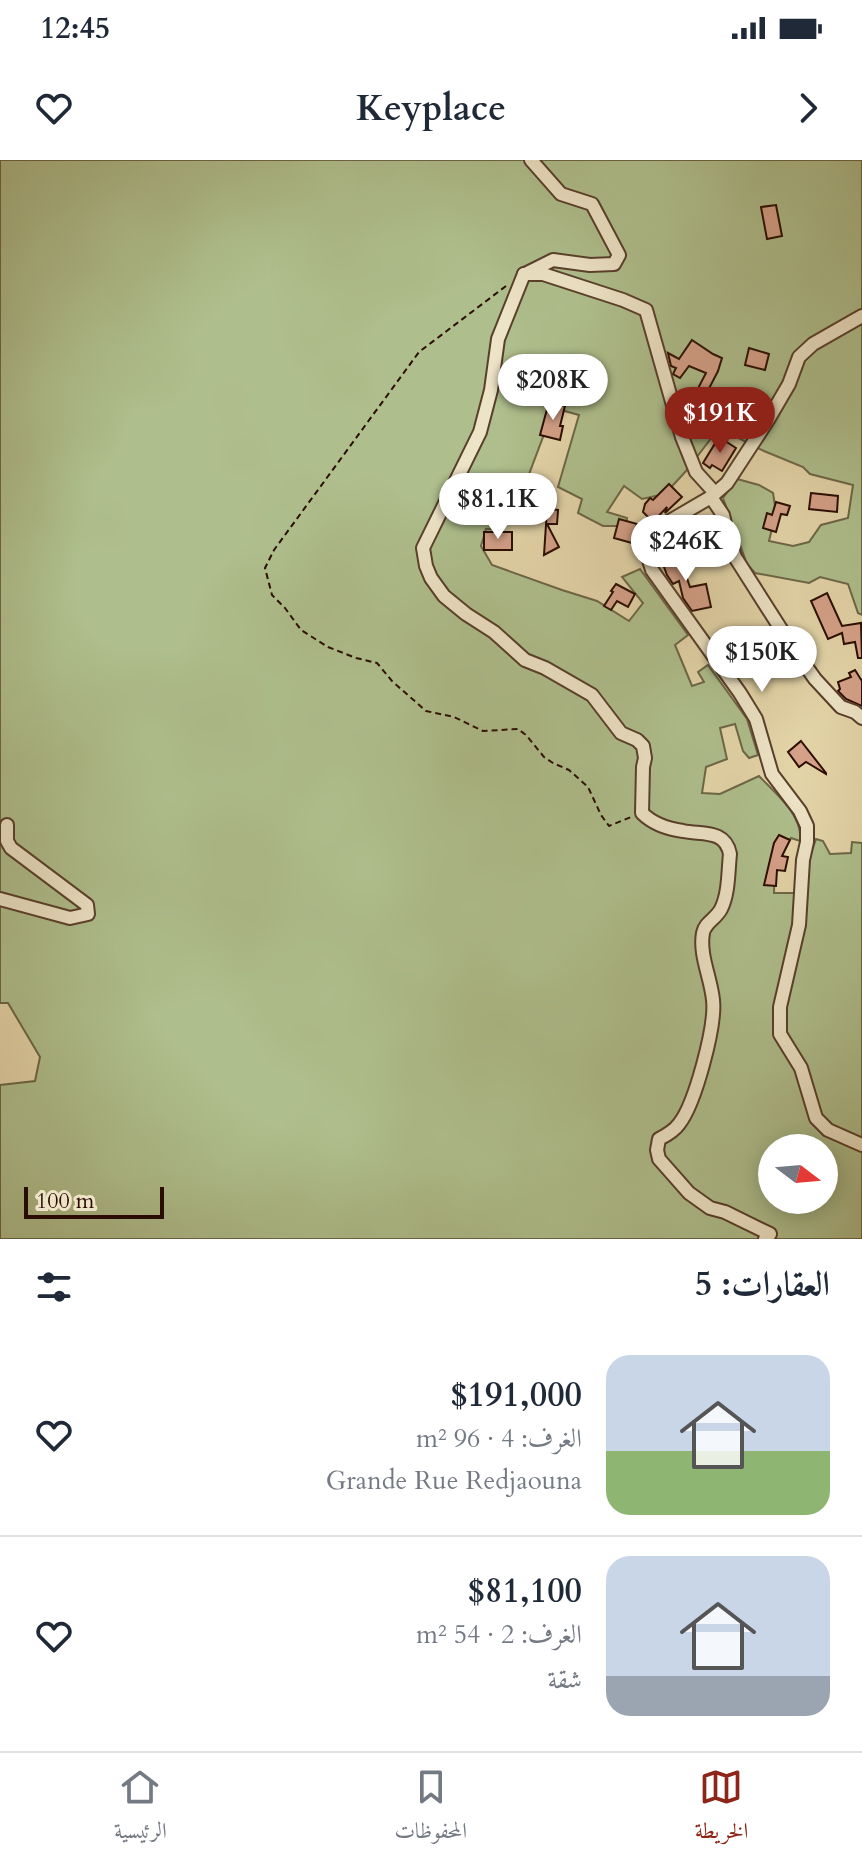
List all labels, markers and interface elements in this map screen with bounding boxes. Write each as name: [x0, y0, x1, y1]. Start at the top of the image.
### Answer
text: 12:45: [40, 8, 110, 49]
text: Keyplace: [356, 84, 506, 133]
icon: heart: [32, 86, 76, 130]
icon: forward: [786, 86, 830, 130]
pin: $208K: [497, 354, 609, 422]
text: $208K: [516, 362, 590, 397]
pin: $191K: [664, 387, 776, 455]
text: $191K: [683, 395, 757, 430]
pin: $81.1K: [433, 473, 563, 541]
text: $81.1K: [457, 481, 539, 516]
pin: $246K: [630, 515, 742, 583]
text: $246K: [649, 523, 723, 558]
pin: $150K: [706, 626, 818, 694]
text: $150K: [725, 634, 799, 669]
north arrow: [758, 1134, 838, 1214]
map controls: [758, 1134, 838, 1214]
scale bar: [24, 1183, 164, 1219]
text: 100 m: [36, 1186, 94, 1216]
text: العقارات: 5: [695, 1261, 830, 1307]
icon: filters: [32, 1265, 76, 1309]
text: $191,000: [450, 1372, 582, 1418]
icon: home: [670, 1387, 766, 1483]
icon: heart: [32, 1413, 76, 1457]
text: الغرف: 4 · 96 m²: [416, 1421, 582, 1456]
text: Grande Rue Redjaouna: [326, 1463, 582, 1498]
text: $81,100: [468, 1568, 582, 1614]
icon: home: [670, 1588, 766, 1684]
icon: heart: [32, 1614, 76, 1658]
text: الغرف: 2 · 54 m²: [416, 1617, 582, 1652]
text: شقة: [548, 1662, 582, 1697]
tab: الرئيسية: [114, 1765, 167, 1852]
tab: المحفوظات: [394, 1765, 467, 1852]
tab: الخريطة: [695, 1765, 748, 1852]

